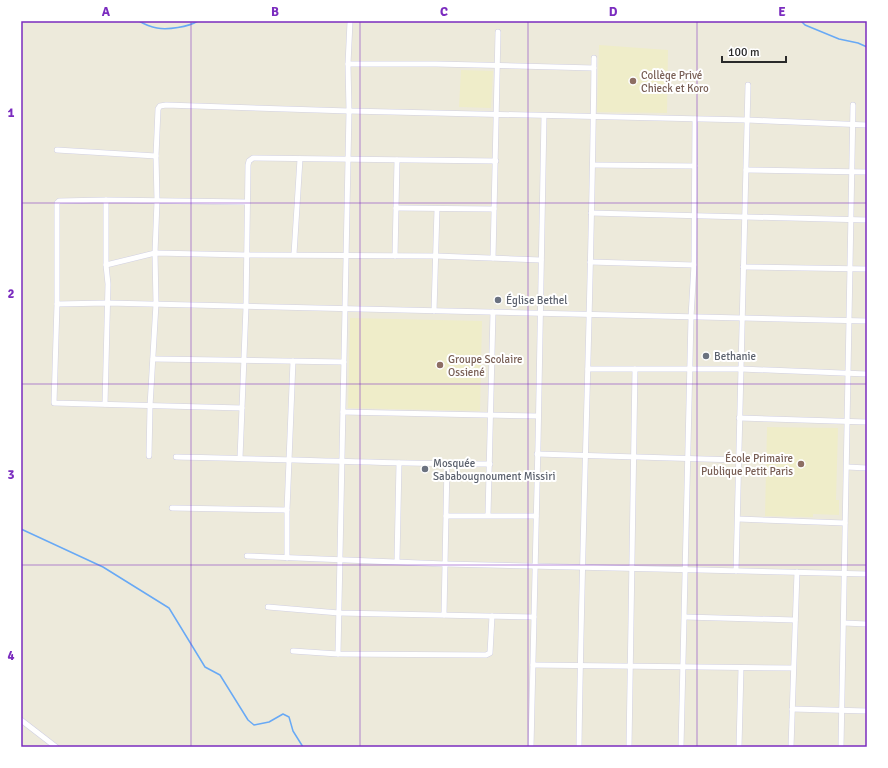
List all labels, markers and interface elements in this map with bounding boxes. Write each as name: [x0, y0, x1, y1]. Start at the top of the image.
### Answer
text: A: [102, 4, 111, 20]
text: B: [271, 4, 279, 20]
text: C: [440, 4, 448, 20]
text: D: [609, 4, 618, 20]
text: E: [778, 4, 786, 20]
scale bar: [722, 38, 786, 64]
text: 100 m: [728, 45, 760, 60]
place label: Collège Privé Chieck et Koro: [641, 69, 709, 95]
marker: Collège Privé Chieck et Koro: [628, 76, 638, 86]
text: 1: [7, 105, 15, 121]
text: 2: [7, 286, 15, 302]
place label: Église Bethel: [506, 293, 568, 307]
marker: Église Bethel: [493, 295, 503, 305]
place label: Bethanie: [714, 350, 756, 363]
marker: Bethanie: [701, 351, 711, 361]
place label: Groupe Scolaire Ossiené: [448, 353, 523, 379]
marker: Groupe Scolaire Ossiené: [435, 360, 445, 370]
place label: École Primaire Publique Petit Paris: [701, 451, 793, 478]
place label: Mosquée Sababougnoument Missiri: [433, 457, 555, 483]
marker: École Primaire Publique Petit Paris: [796, 459, 806, 469]
marker: Mosquée Sababougnoument Missiri: [420, 464, 430, 474]
text: 3: [7, 467, 15, 483]
text: 4: [7, 648, 15, 664]

